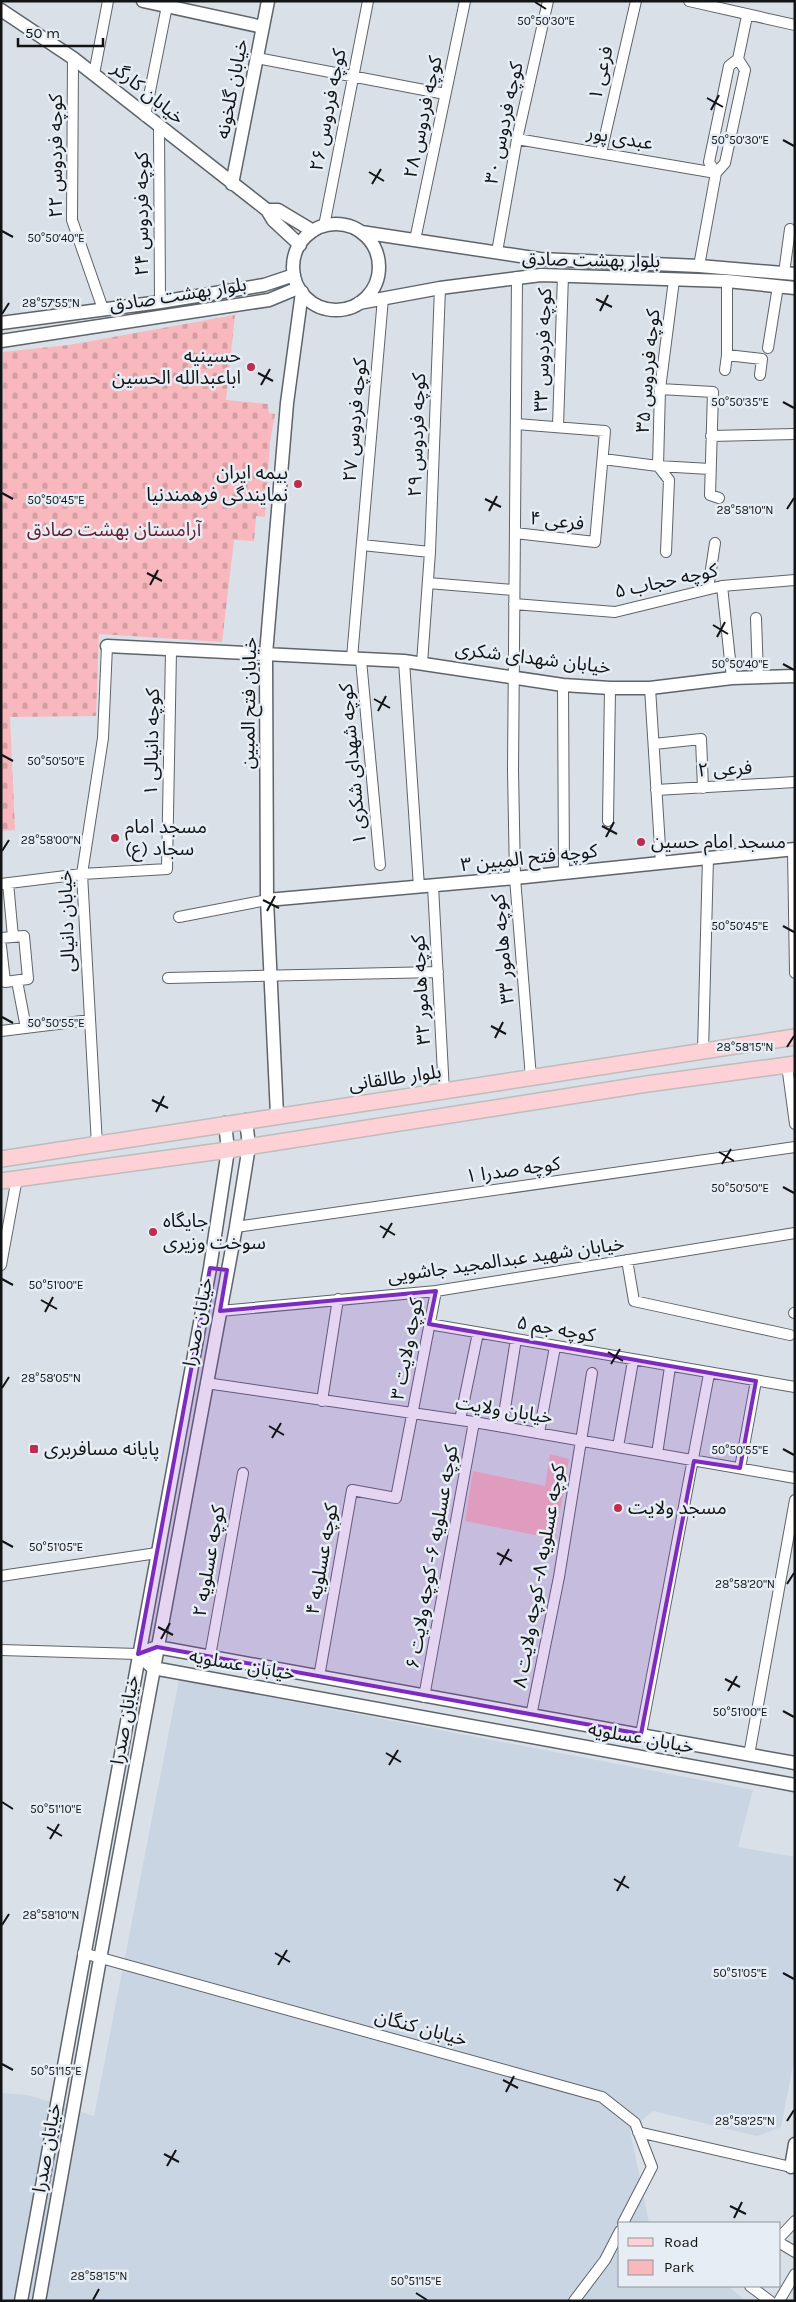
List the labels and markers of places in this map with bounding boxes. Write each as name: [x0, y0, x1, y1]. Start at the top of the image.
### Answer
place label: حسینیه اباعبدالله الحسین: [112, 345, 241, 389]
marker: حسینیه اباعبدالله الحسین: [245, 361, 257, 373]
place label: بیمه ایران نمایندگی فرهمندنیا: [146, 462, 288, 506]
marker: بیمه ایران نمایندگی فرهمندنیا: [292, 478, 304, 490]
place label: مسجد امام سجاد (ع): [125, 816, 207, 862]
place label: مسجد امام حسین: [651, 831, 786, 856]
marker: مسجد امام سجاد (ع): [109, 832, 121, 844]
marker: مسجد امام حسین: [635, 836, 647, 848]
place label: جایگاه سوخت وزیری: [163, 1210, 266, 1254]
marker: جایگاه سوخت وزیری: [147, 1226, 159, 1238]
place label: پایانه مسافربری: [44, 1438, 159, 1461]
marker: پایانه مسافربری: [28, 1443, 40, 1455]
place label: مسجد ولایت: [628, 1497, 727, 1519]
marker: مسجد ولایت: [612, 1502, 624, 1514]

